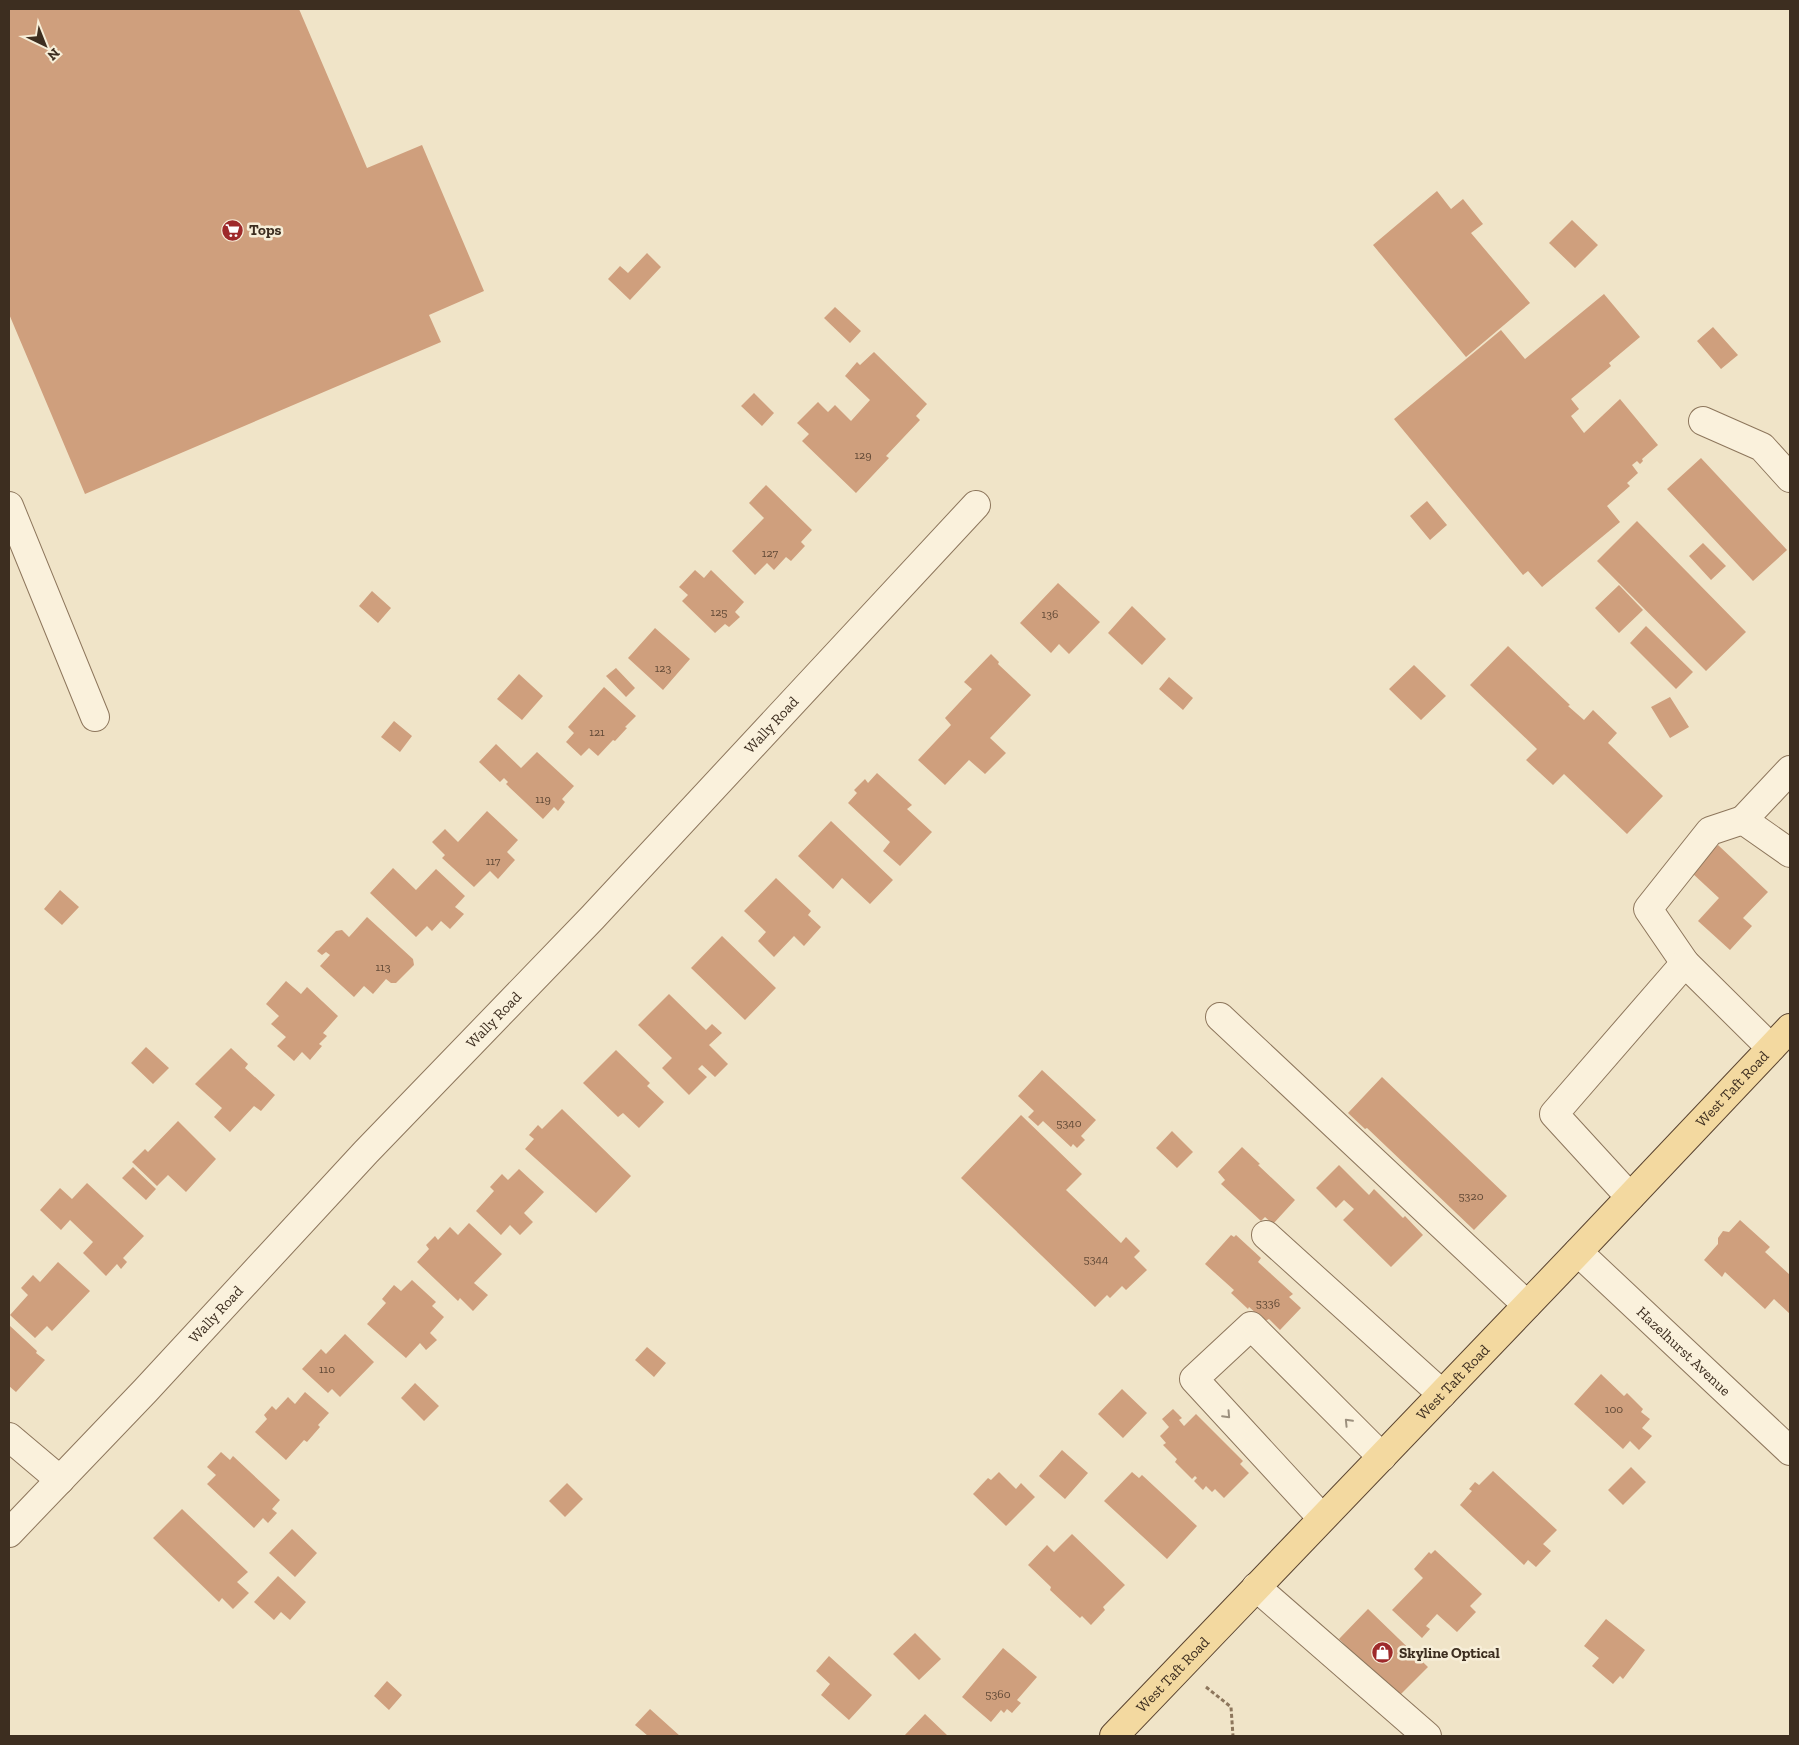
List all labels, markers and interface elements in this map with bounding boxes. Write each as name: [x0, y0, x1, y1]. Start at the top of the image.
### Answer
north arrow: [20, 20, 70, 70]
text: N: [44, 44, 63, 64]
supermarket icon: Tops: [221, 218, 245, 242]
place label: Tops: [249, 221, 282, 239]
house number: 129: [854, 448, 872, 462]
house number: 127: [762, 546, 779, 560]
house number: 125: [711, 605, 727, 619]
house number: 136: [1042, 607, 1058, 621]
house number: 123: [655, 661, 671, 675]
street label: Wally Road: [741, 692, 803, 757]
house number: 121: [589, 725, 605, 739]
house number: 119: [535, 792, 551, 806]
house number: 117: [486, 854, 501, 868]
house number: 113: [375, 960, 391, 974]
street label: Wally Road: [462, 987, 526, 1052]
street label: West Taft Road: [1692, 1047, 1773, 1131]
house number: 5340: [1056, 1116, 1082, 1130]
house number: 5320: [1458, 1189, 1484, 1203]
house number: 5344: [1084, 1252, 1109, 1266]
street label: Wally Road: [185, 1281, 247, 1347]
house number: 5336: [1256, 1296, 1280, 1310]
street label: Hazelhurst Avenue: [1633, 1303, 1734, 1400]
street label: West Taft Road: [1413, 1340, 1494, 1424]
house number: 110: [319, 1362, 335, 1376]
house number: 100: [1605, 1402, 1623, 1416]
one-way arrow: [1221, 1409, 1230, 1418]
one-way arrow: [1344, 1419, 1353, 1428]
street label: West Taft Road: [1132, 1633, 1214, 1716]
shop icon: Skyline Optical: [1371, 1641, 1395, 1665]
place label: Skyline Optical: [1399, 1644, 1500, 1662]
house number: 5360: [985, 1687, 1011, 1701]

